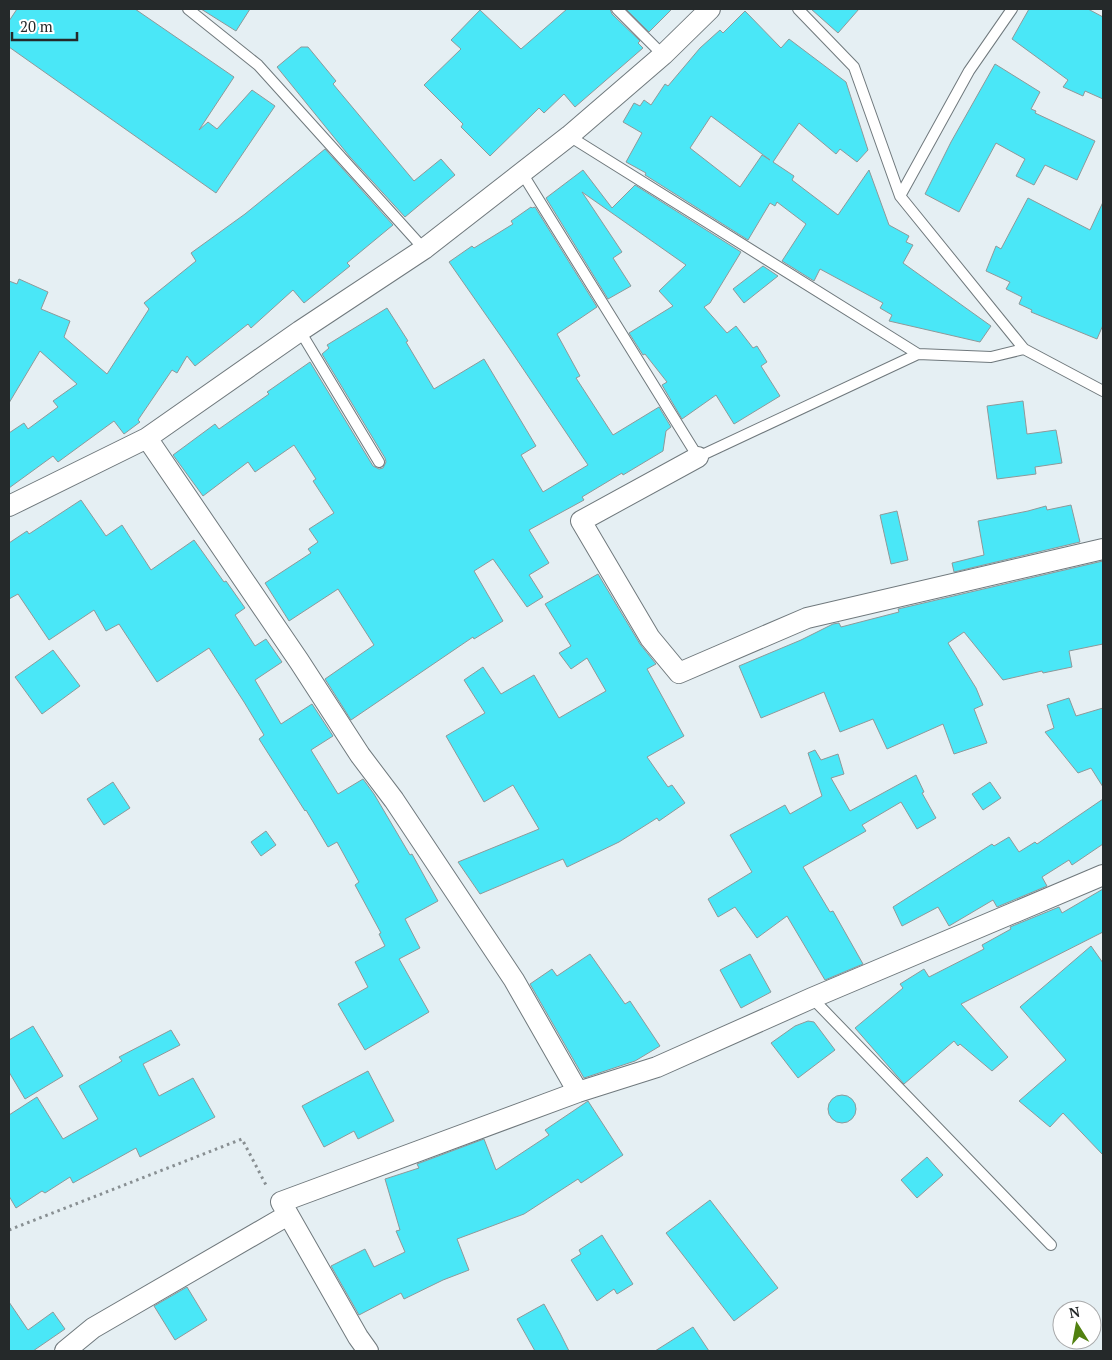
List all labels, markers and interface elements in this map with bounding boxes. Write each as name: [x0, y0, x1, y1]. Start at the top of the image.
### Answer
scale bar: [12, 10, 78, 42]
text: 20 m: [20, 16, 53, 36]
north arrow: [1052, 1300, 1102, 1350]
text: N: [1067, 1301, 1082, 1322]

